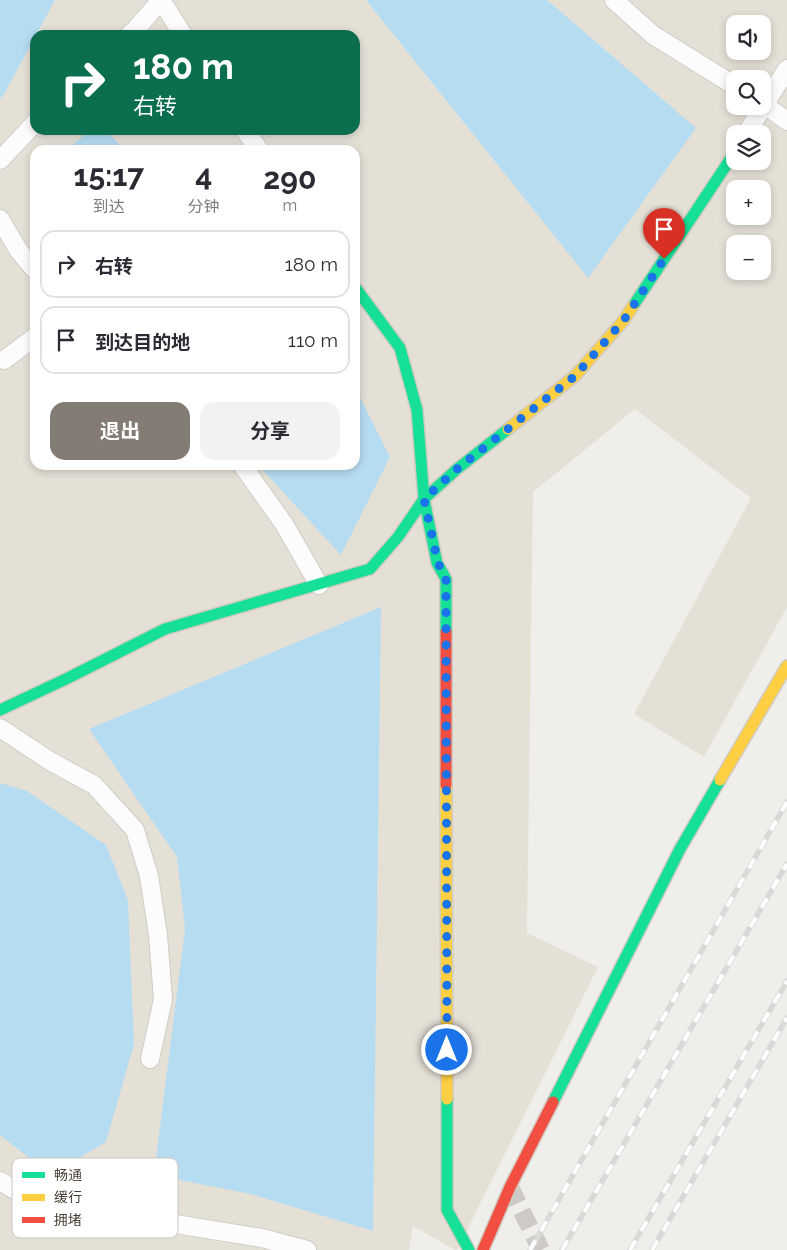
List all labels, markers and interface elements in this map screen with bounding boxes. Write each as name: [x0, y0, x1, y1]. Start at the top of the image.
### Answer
map controls: [726, 15, 771, 280]
button: sound: [726, 15, 771, 60]
text: 180 m: [133, 46, 234, 87]
icon: right: [50, 50, 115, 115]
button: search: [726, 70, 771, 115]
text: 右转: [133, 93, 177, 119]
button: layers: [726, 125, 771, 170]
text: 15:17: [74, 158, 144, 193]
text: 4: [195, 158, 212, 193]
text: 290: [263, 161, 316, 196]
button: +: [726, 180, 771, 225]
text: m: [282, 196, 297, 215]
text: 到达: [93, 197, 125, 216]
text: 分钟: [188, 197, 220, 216]
pin: [643, 208, 685, 259]
icon: arrive: [650, 215, 678, 243]
button: −: [726, 235, 771, 280]
icon: right: [52, 250, 80, 278]
text: 180 m: [285, 253, 338, 275]
text: 右转: [95, 255, 133, 277]
icon: arrive: [52, 326, 80, 354]
text: 110 m: [288, 329, 338, 351]
text: 到达目的地: [95, 331, 190, 353]
button: 退出: [50, 402, 190, 460]
button: 分享: [200, 402, 340, 460]
position arrow: [420, 1023, 472, 1075]
legend: [12, 1158, 178, 1238]
text: 畅通: [54, 1167, 82, 1183]
text: 缓行: [54, 1189, 82, 1205]
text: 拥堵: [54, 1212, 82, 1228]

